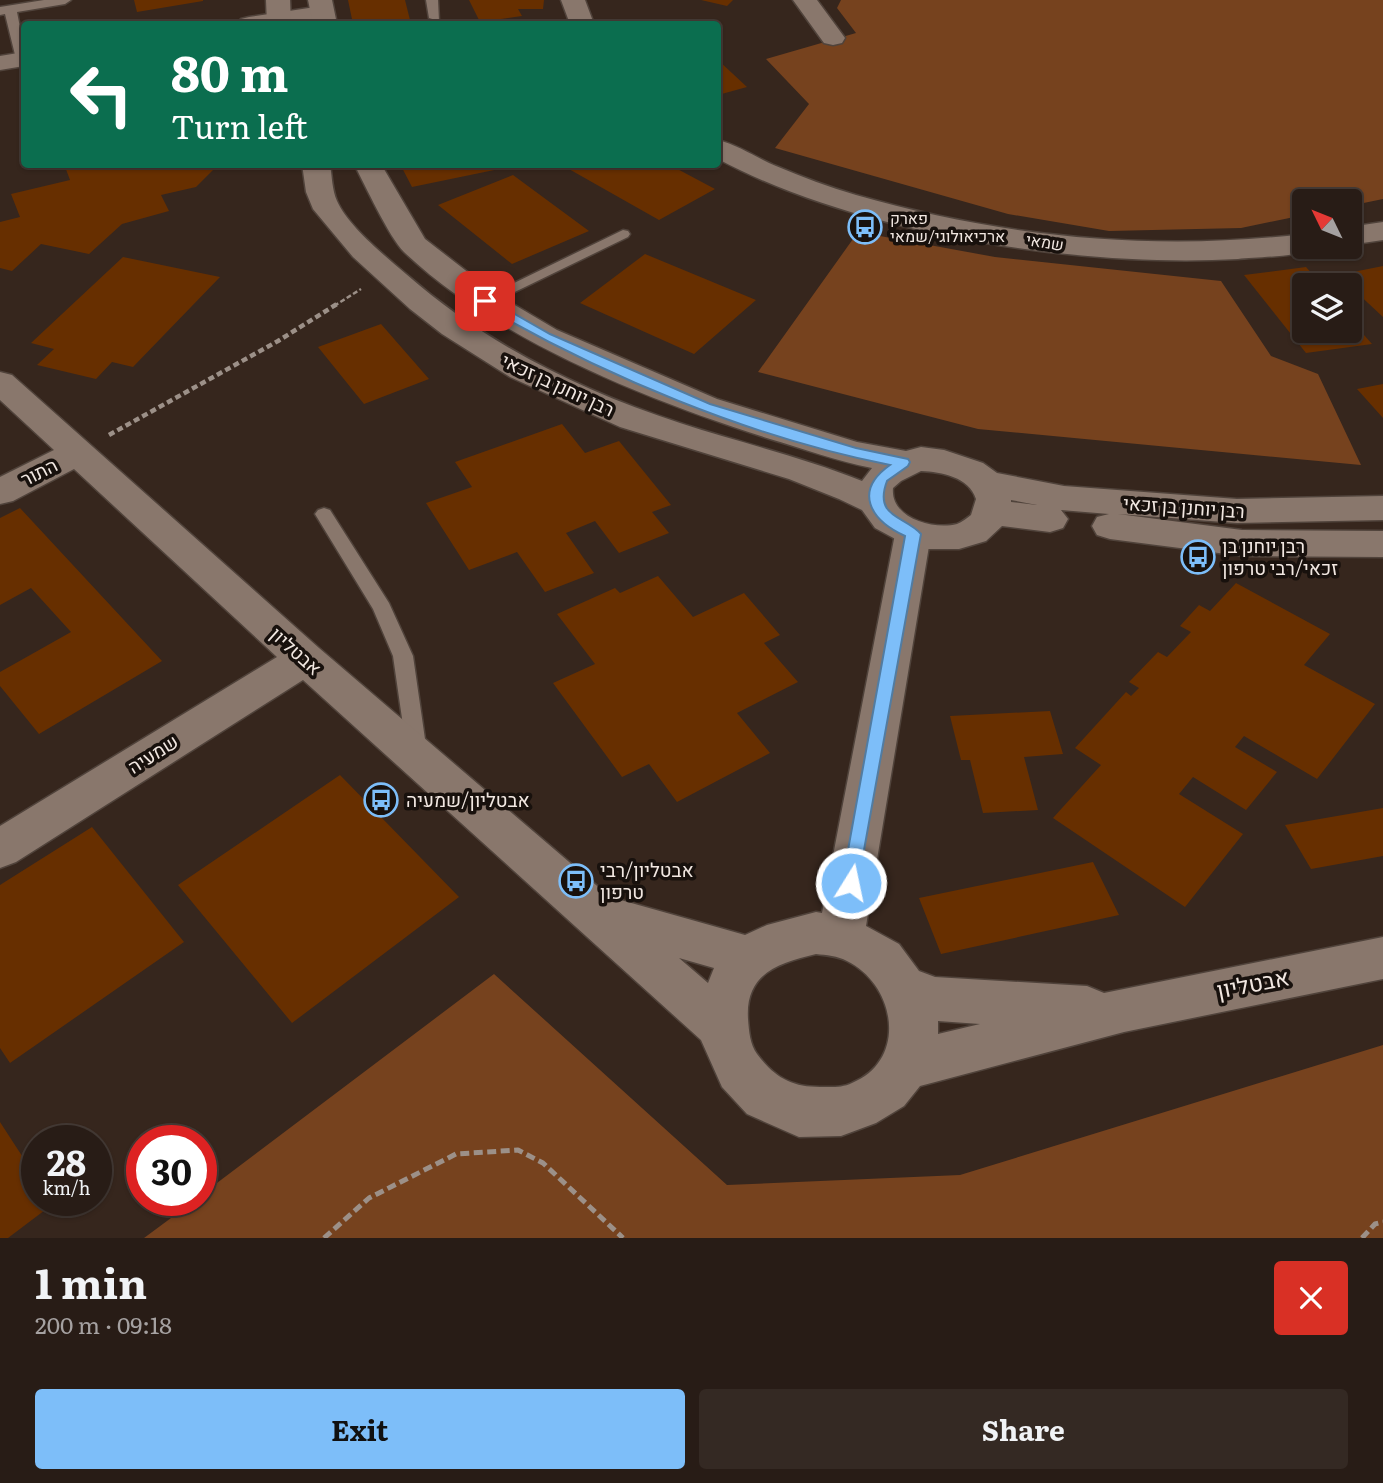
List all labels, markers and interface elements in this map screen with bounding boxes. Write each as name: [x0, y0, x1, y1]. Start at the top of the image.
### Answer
text: 80 m: [171, 34, 289, 107]
icon: left: [56, 49, 147, 140]
text: Turn left: [171, 101, 308, 149]
north arrow: [1292, 189, 1362, 259]
map controls: [1292, 189, 1362, 343]
place label: פארק ארכיאולוגי/שמאי: [890, 205, 1005, 247]
bus stop icon: פארק ארכיאולוגי/שמאי: [846, 208, 884, 246]
street label: שמאי: [1025, 226, 1066, 256]
pin: [455, 271, 515, 331]
button: layers: [1292, 273, 1362, 343]
icon: arrive: [466, 282, 504, 320]
street label: רבן יוחנן בן זכאי: [497, 346, 620, 423]
street label: התור: [15, 450, 62, 492]
street label: רבן יוחנן בן זכאי: [1122, 488, 1246, 524]
place label: רבן יוחנן בן זכאי/רבי טרפון: [1222, 531, 1338, 581]
bus stop icon: רבן יוחנן בן זכאי/רבי טרפון: [1179, 538, 1217, 576]
street label: אבטליון: [265, 620, 329, 681]
street label: שמעיה: [122, 727, 183, 780]
bus stop icon: אבטליון/שמעיה: [362, 781, 400, 819]
place label: אבטליון/שמעיה: [406, 785, 530, 813]
position arrow: [814, 846, 888, 920]
place label: אבטליון/רבי טרפון: [600, 855, 694, 905]
bus stop icon: אבטליון/רבי טרפון: [557, 862, 595, 900]
street label: אבטליון: [1213, 958, 1292, 1006]
speed limit sign: 30: [126, 1125, 217, 1216]
text: 28: [47, 1135, 86, 1187]
text: km/h: [43, 1174, 90, 1201]
text: 1 min: [35, 1250, 147, 1312]
button: close: [1274, 1261, 1348, 1335]
text: 200 m · 09:18: [35, 1307, 172, 1341]
button: Exit: [35, 1389, 685, 1469]
button: Share: [699, 1389, 1348, 1469]

